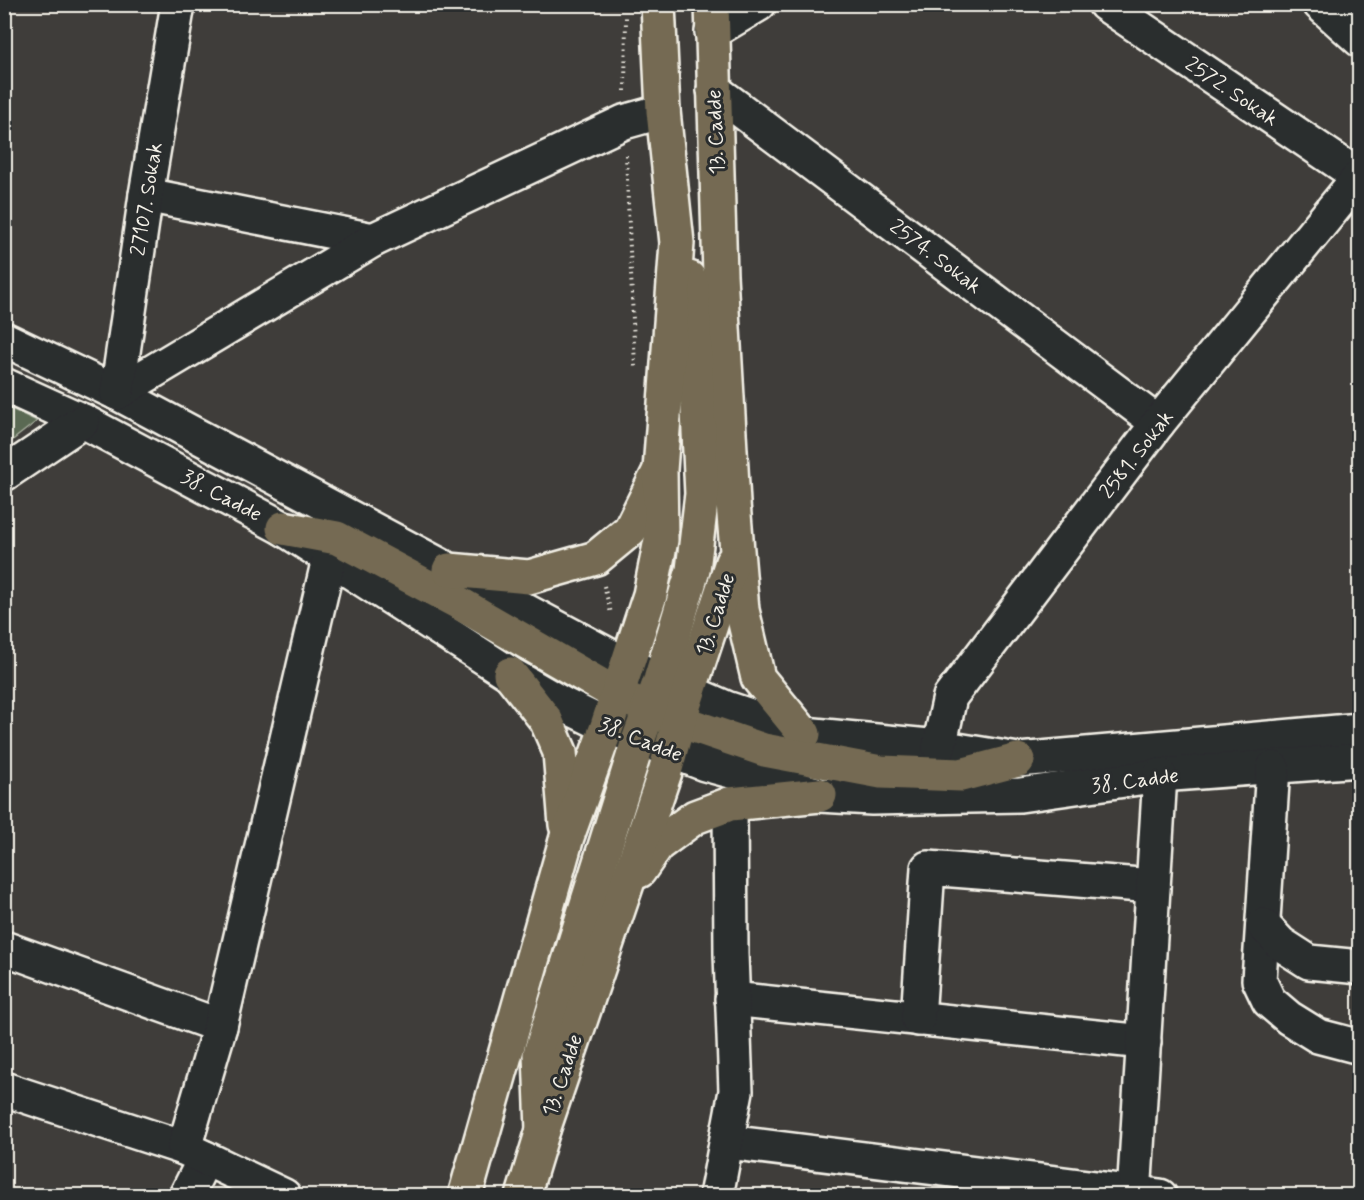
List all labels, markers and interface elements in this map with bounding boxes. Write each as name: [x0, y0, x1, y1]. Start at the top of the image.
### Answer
street label: 2572. Sokak: [1179, 50, 1283, 133]
street label: 13. Cadde: [701, 89, 731, 175]
street label: 27107. Sokak: [124, 140, 170, 258]
street label: 2574. Sokak: [884, 213, 987, 301]
street label: 2581. Sokak: [1093, 404, 1180, 505]
street label: 38. Cadde: [176, 463, 267, 529]
street label: 13. Cadde: [690, 570, 742, 659]
street label: 38. Cadde: [595, 711, 687, 769]
street label: 38. Cadde: [1090, 762, 1180, 800]
street label: 13. Cadde: [536, 1031, 590, 1120]

